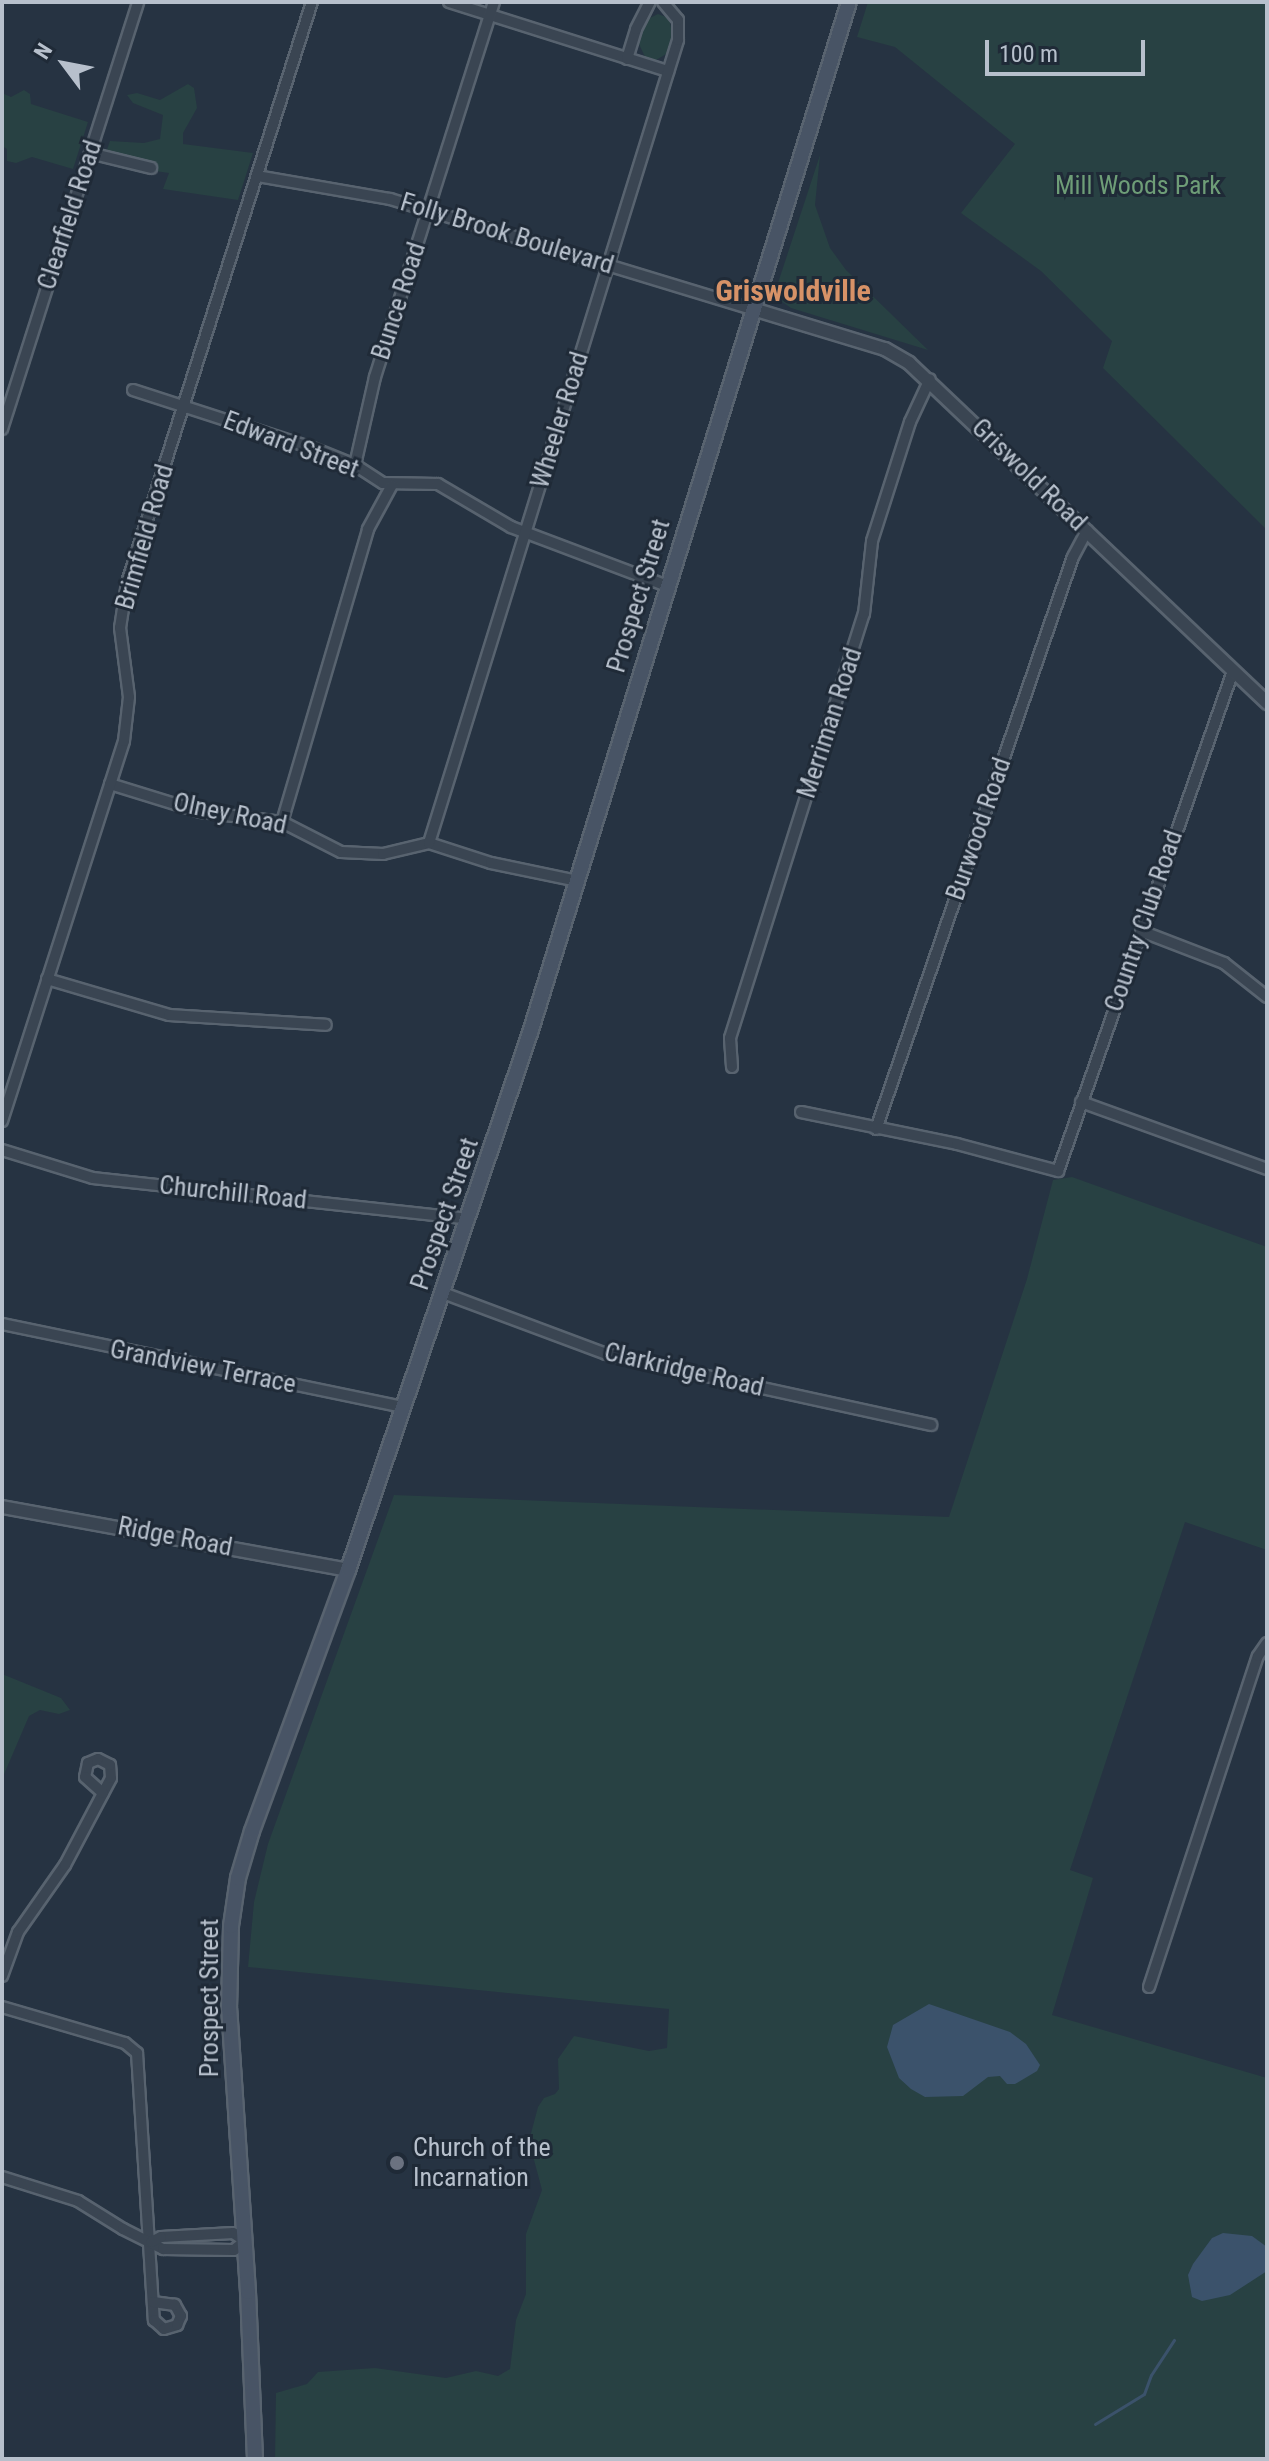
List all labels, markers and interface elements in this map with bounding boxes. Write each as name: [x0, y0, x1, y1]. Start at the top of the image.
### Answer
north arrow: [24, 24, 104, 104]
scale bar: [989, 24, 1149, 74]
text: N: [29, 39, 57, 63]
text: 100 m: [999, 40, 1058, 68]
street label: Clearfield Road: [31, 136, 109, 294]
park label: Mill Woods Park: [1055, 170, 1221, 202]
street label: Folly Brook Boulevard: [397, 187, 617, 281]
street label: Bunce Road: [365, 238, 433, 364]
district label: Griswoldville: [715, 273, 871, 309]
street label: Wheeler Road: [524, 348, 596, 492]
street label: Edward Street: [219, 405, 363, 485]
street label: Griswold Road: [965, 412, 1093, 538]
street label: Brimfield Road: [109, 461, 181, 613]
street label: Prospect Street: [601, 516, 677, 676]
street label: Merriman Road: [791, 644, 869, 802]
street label: Burwood Road: [940, 753, 1018, 905]
street label: Olney Road: [170, 787, 290, 841]
street label: Country Club Road: [1098, 826, 1190, 1016]
street label: Prospect Street: [404, 1134, 486, 1294]
street label: Churchill Road: [158, 1170, 308, 1216]
street label: Grandview Terrace: [107, 1334, 299, 1400]
street label: Clarkridge Road: [601, 1336, 767, 1404]
street label: Ridge Road: [115, 1511, 235, 1563]
street label: Prospect Street: [194, 1919, 226, 2077]
place label: Church of the Incarnation: [413, 2132, 551, 2194]
marker: Church of the Incarnation: [388, 2154, 406, 2172]

